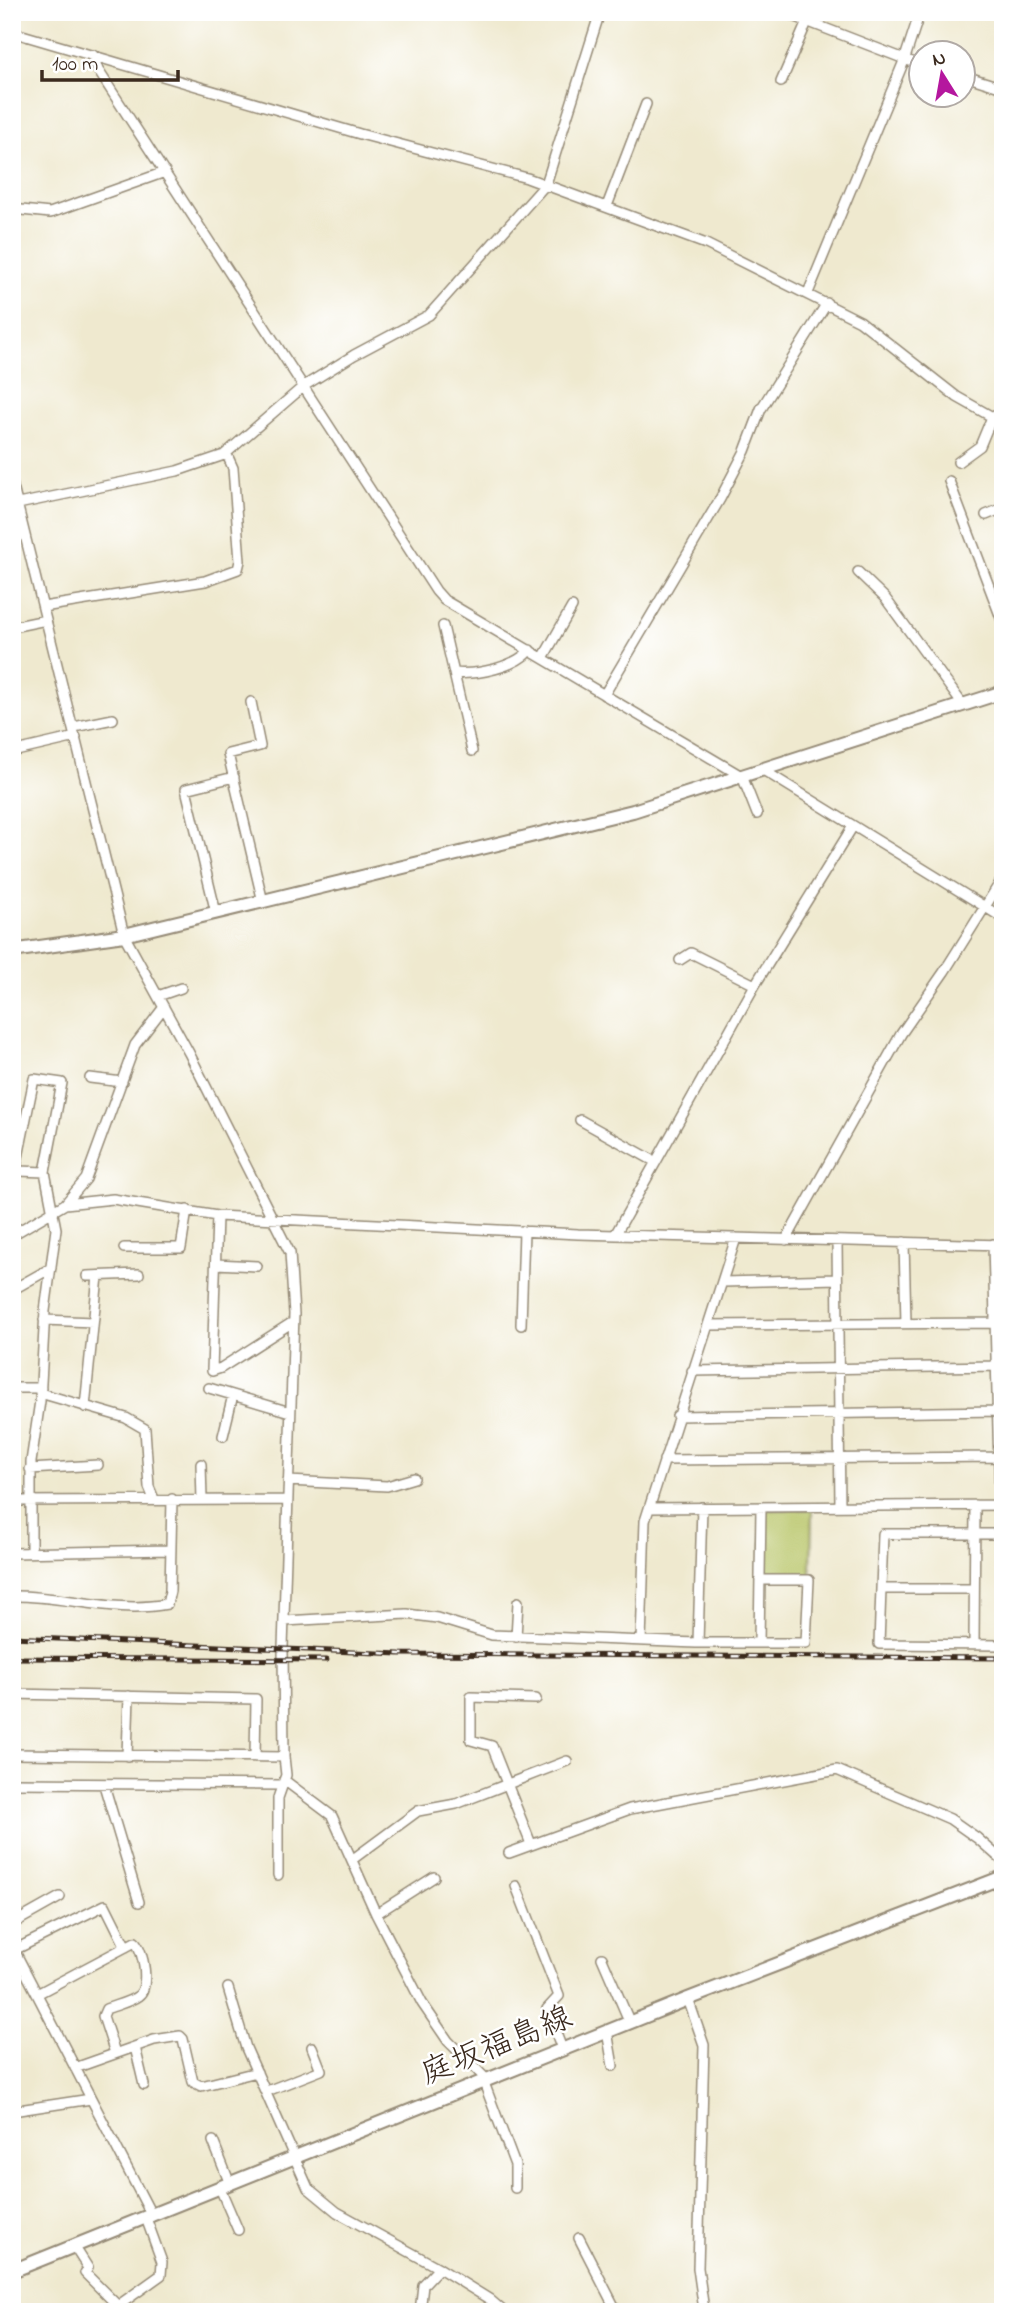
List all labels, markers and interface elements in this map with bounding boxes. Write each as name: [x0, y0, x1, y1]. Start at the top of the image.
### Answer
scale bar: [42, 38, 178, 82]
north arrow: [906, 38, 976, 108]
text: N: [930, 45, 948, 74]
text: 100 m: [52, 50, 98, 80]
street label: 庭坂福島線: [414, 1995, 580, 2099]

